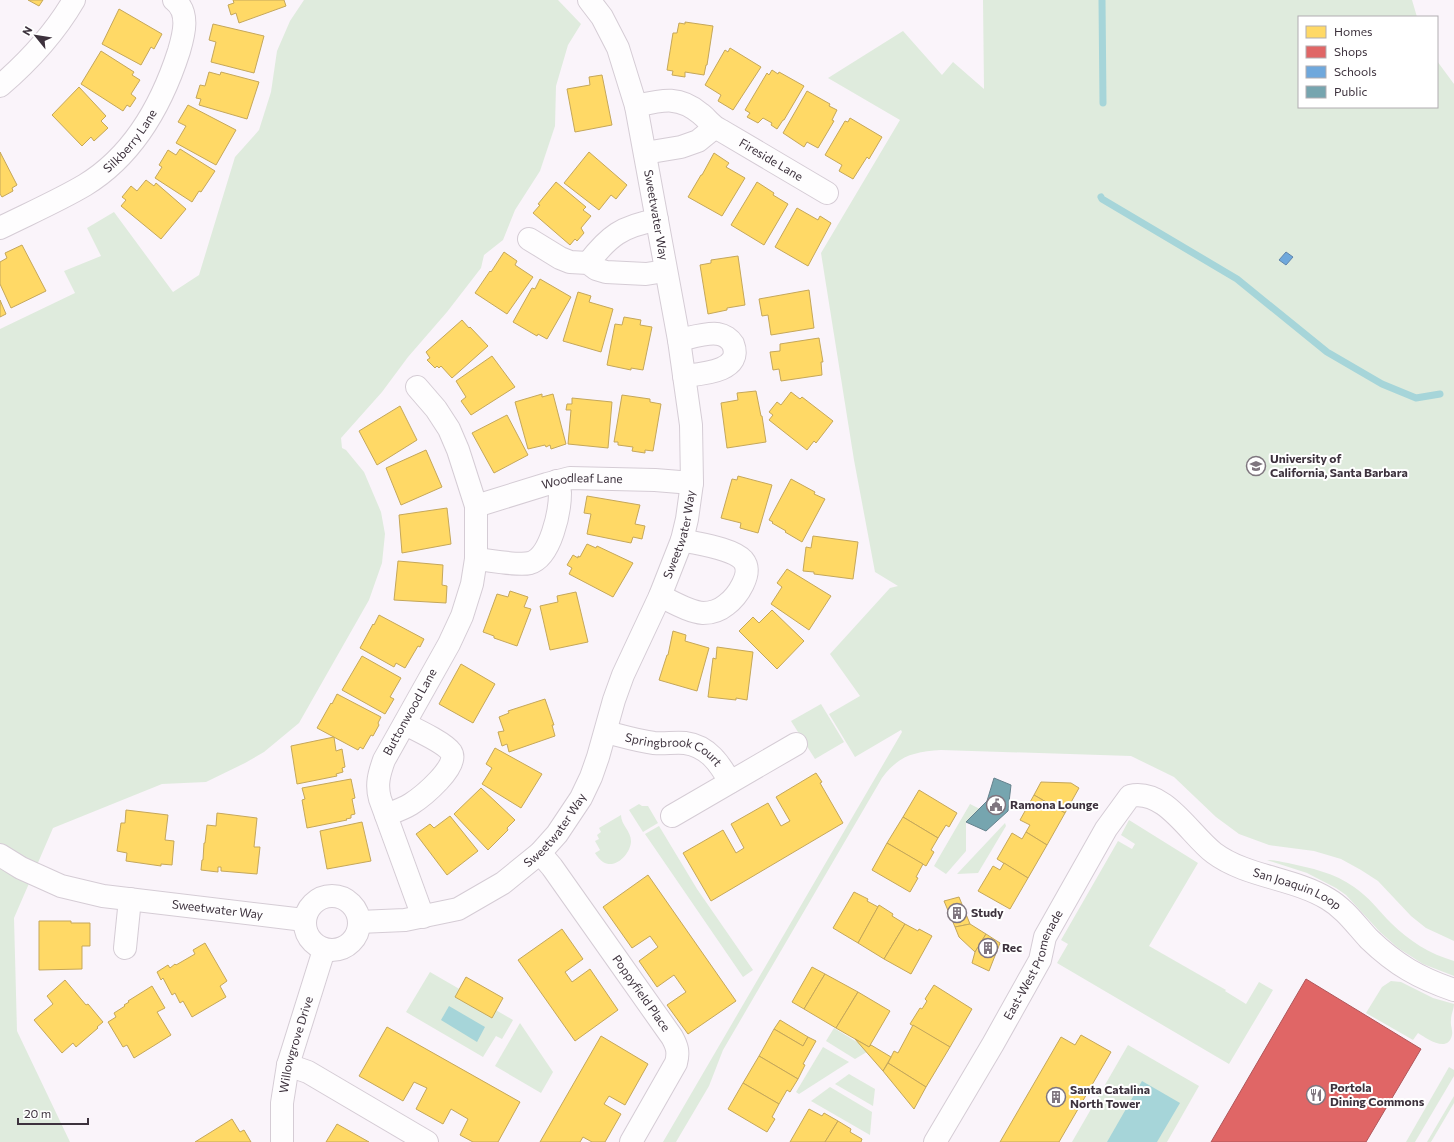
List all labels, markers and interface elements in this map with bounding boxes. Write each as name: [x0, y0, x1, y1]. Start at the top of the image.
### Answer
north arrow: [16, 16, 56, 56]
legend: [1298, 16, 1438, 108]
text: N: [19, 24, 35, 38]
text: Homes: [1334, 24, 1372, 38]
text: Shops: [1334, 44, 1368, 58]
text: Schools: [1334, 64, 1377, 78]
text: Public: [1334, 84, 1367, 98]
street label: Silkberry Lane: [100, 106, 159, 175]
street label: Fireside Lane: [737, 135, 806, 183]
street label: Sweetwater Way: [642, 168, 672, 261]
place label: University of California, Santa Barbara: [1270, 451, 1408, 479]
school or university icon: University of California, Santa Barbara: [1245, 455, 1267, 477]
street label: Woodleaf Lane: [540, 470, 623, 491]
street label: Sweetwater Way: [660, 489, 697, 580]
street label: Buttonwood Lane: [379, 666, 439, 758]
street label: Springbrook Court: [624, 729, 726, 769]
street label: Sweetwater Way: [520, 791, 588, 869]
public building icon: Ramona Lounge: [985, 794, 1007, 816]
place label: Ramona Lounge: [1010, 797, 1098, 811]
street label: San Joaquin Loop: [1251, 864, 1344, 912]
street label: Sweetwater Way: [171, 896, 264, 921]
building icon: Study: [946, 902, 968, 924]
place label: Study: [971, 905, 1004, 919]
street label: East-West Promenade: [1000, 907, 1065, 1022]
building icon: Rec: [977, 937, 999, 959]
place label: Rec: [1002, 940, 1022, 954]
street label: Poppyfield Place: [610, 952, 674, 1034]
street label: Willowgrove Drive: [276, 994, 315, 1094]
place label: Portola Dining Commons: [1330, 1080, 1425, 1108]
place label: Santa Catalina North Tower: [1070, 1082, 1150, 1110]
restaurant icon: Portola Dining Commons: [1305, 1084, 1327, 1106]
building icon: Santa Catalina North Tower: [1045, 1086, 1067, 1108]
scale bar: [18, 1100, 88, 1126]
text: 20 m: [24, 1106, 51, 1120]

